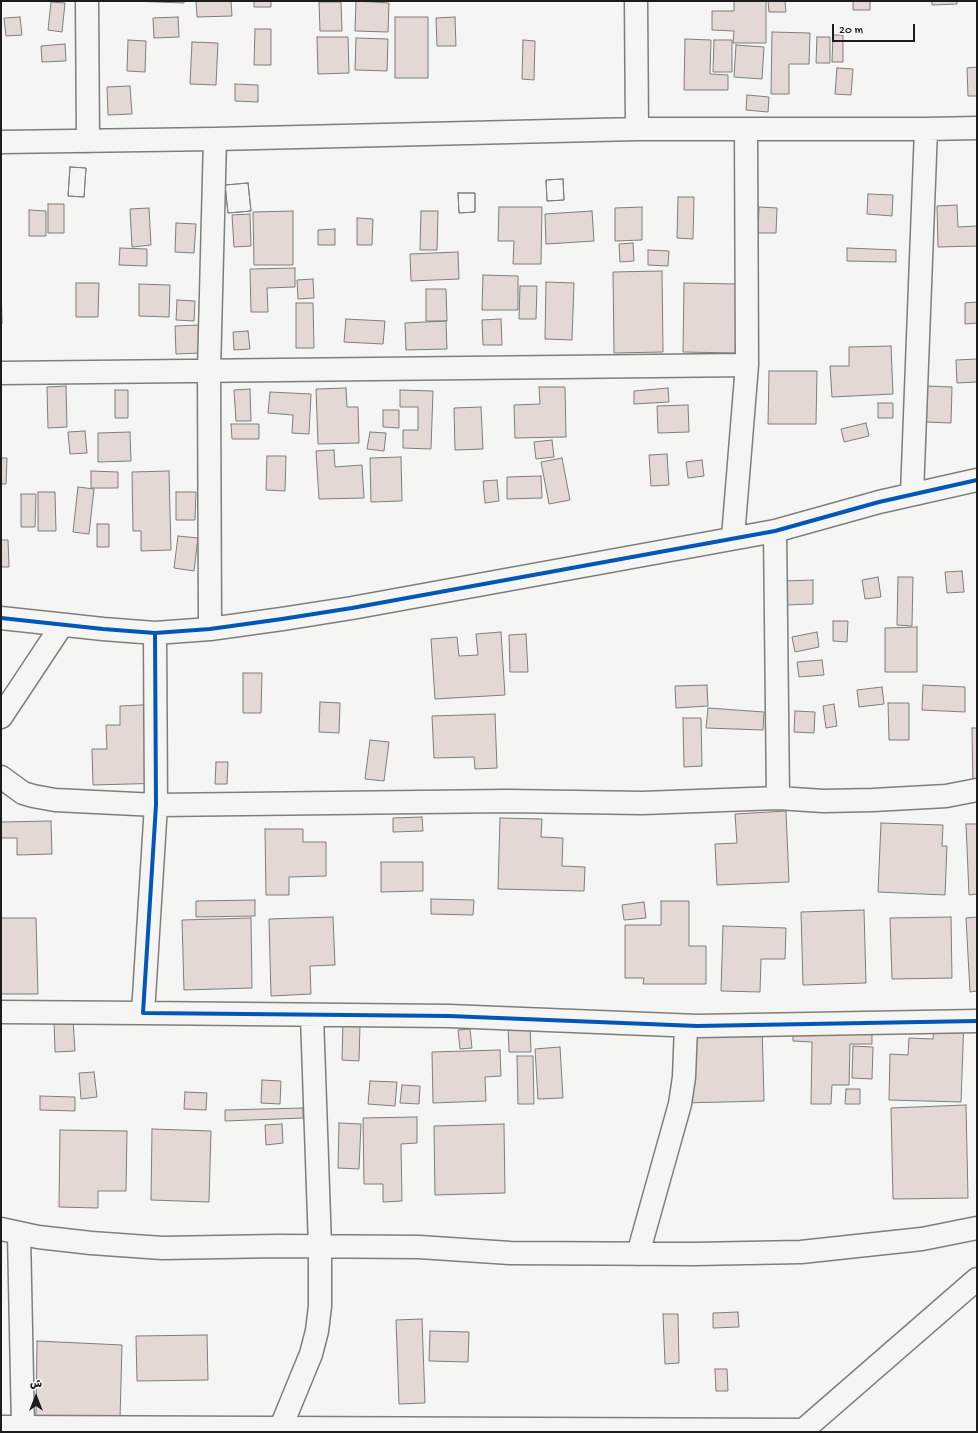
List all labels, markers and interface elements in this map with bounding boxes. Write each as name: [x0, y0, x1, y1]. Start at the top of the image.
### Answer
scale bar: [834, 16, 917, 42]
text: 20 m: [839, 24, 863, 38]
north arrow: [16, 1377, 56, 1417]
text: ش: [30, 1379, 42, 1391]

